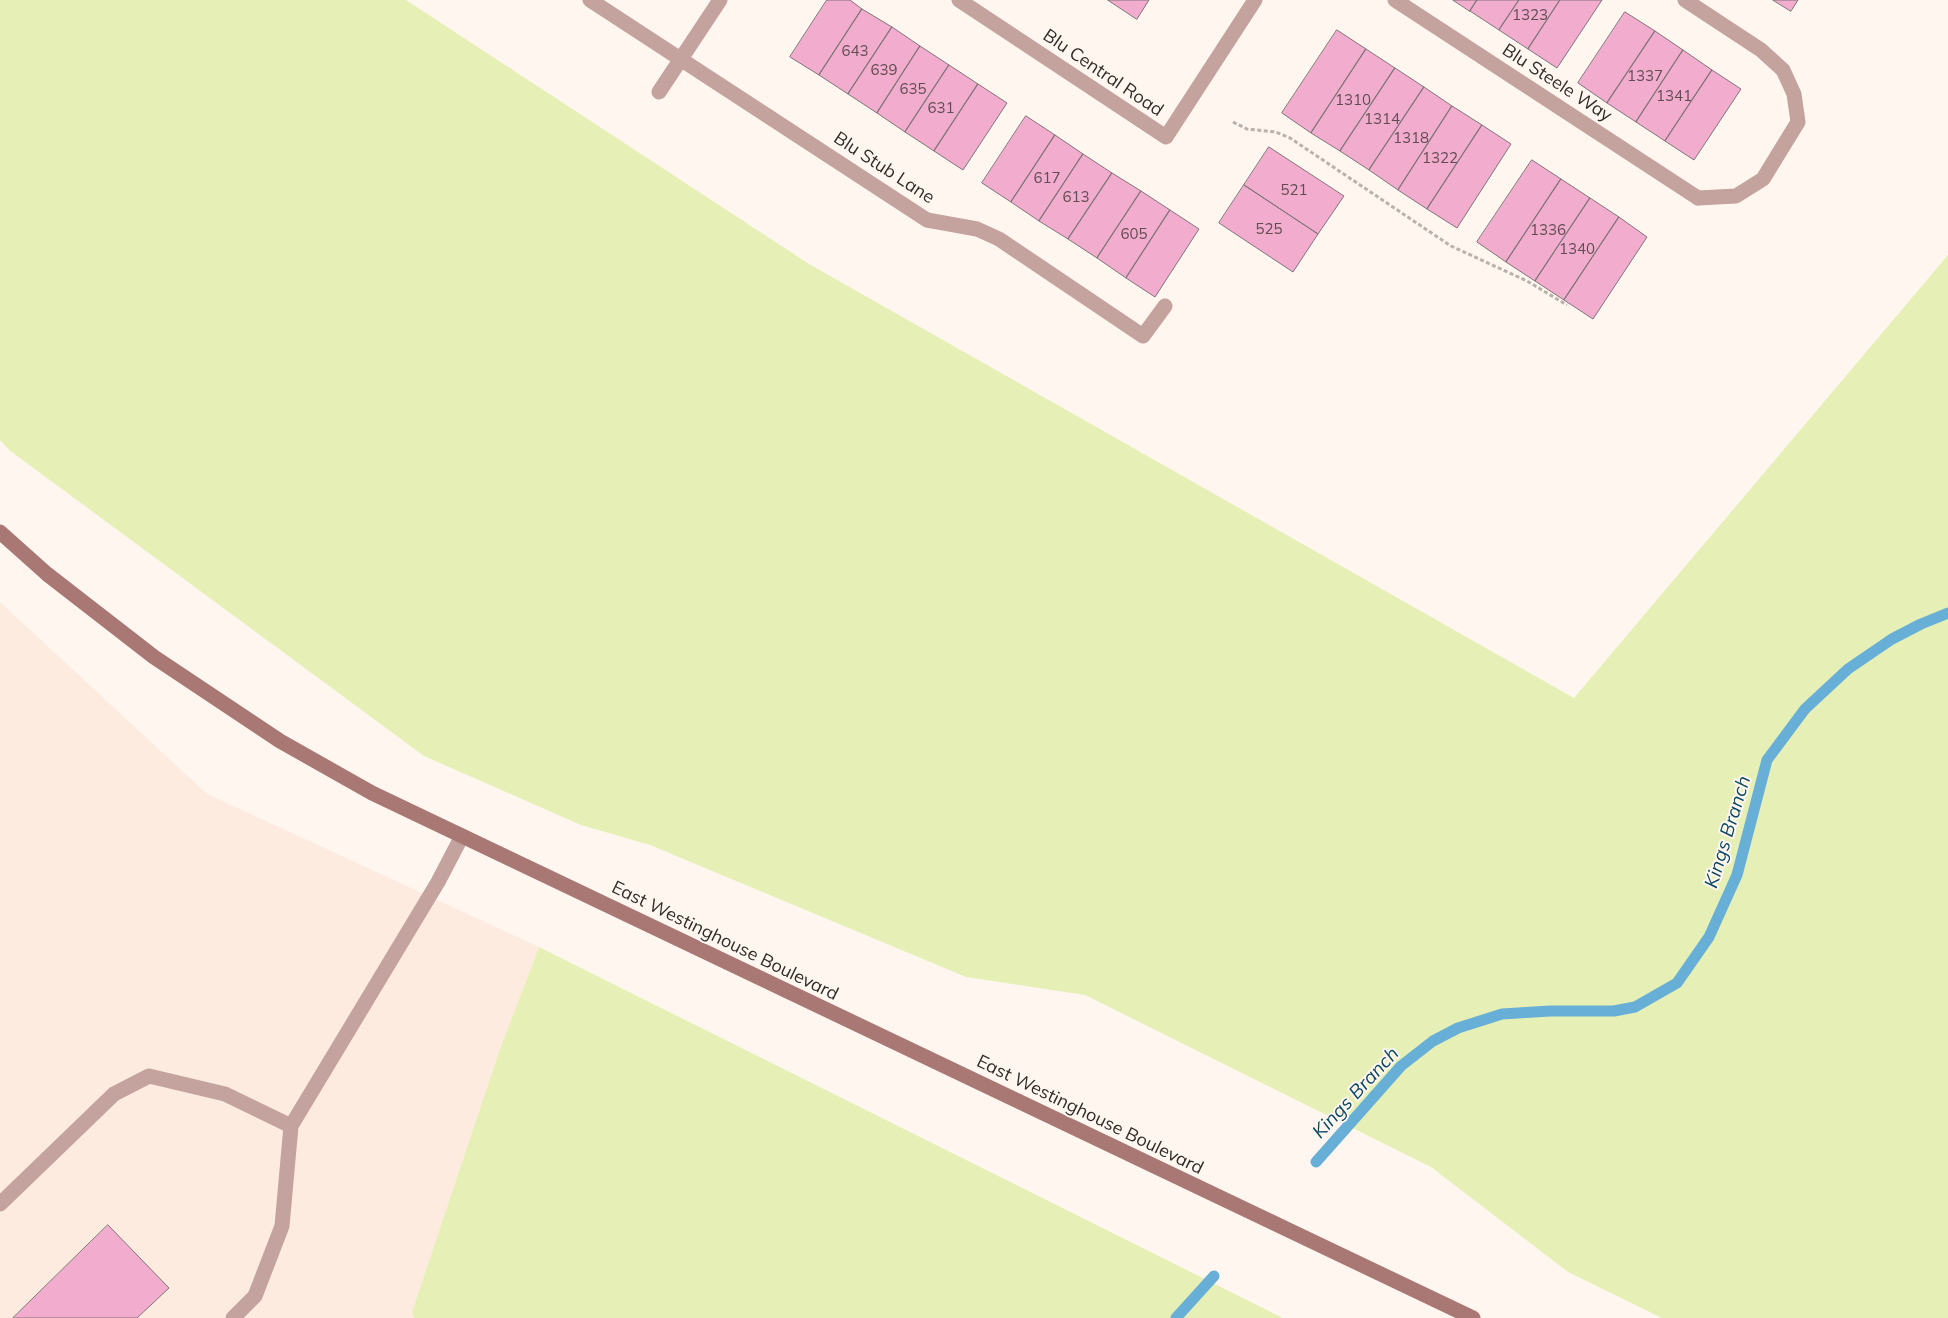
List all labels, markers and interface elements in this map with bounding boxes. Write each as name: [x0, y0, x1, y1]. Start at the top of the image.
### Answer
house number: 1323: [1512, 6, 1548, 24]
street label: Blu Central Road: [1039, 25, 1167, 121]
street label: Blu Steele Way: [1498, 39, 1616, 127]
house number: 643: [842, 42, 868, 60]
house number: 639: [871, 61, 897, 79]
house number: 1337: [1627, 67, 1663, 85]
house number: 635: [900, 80, 926, 98]
house number: 1341: [1656, 87, 1692, 105]
house number: 1310: [1335, 91, 1371, 109]
house number: 631: [928, 99, 954, 117]
house number: 1314: [1364, 110, 1400, 128]
street label: Blu Stub Lane: [830, 127, 938, 209]
house number: 1318: [1393, 129, 1429, 147]
house number: 1322: [1422, 149, 1458, 167]
house number: 617: [1034, 169, 1060, 187]
house number: 521: [1281, 181, 1307, 199]
house number: 613: [1063, 188, 1089, 206]
house number: 525: [1256, 220, 1282, 238]
house number: 1336: [1530, 221, 1566, 239]
house number: 605: [1121, 225, 1147, 243]
house number: 1340: [1559, 240, 1595, 258]
water label: Kings Branch: [1700, 773, 1756, 891]
street label: East Westinghouse Boulevard: [608, 877, 842, 1005]
water label: Kings Branch: [1308, 1043, 1404, 1143]
street label: East Westinghouse Boulevard: [973, 1051, 1207, 1179]

